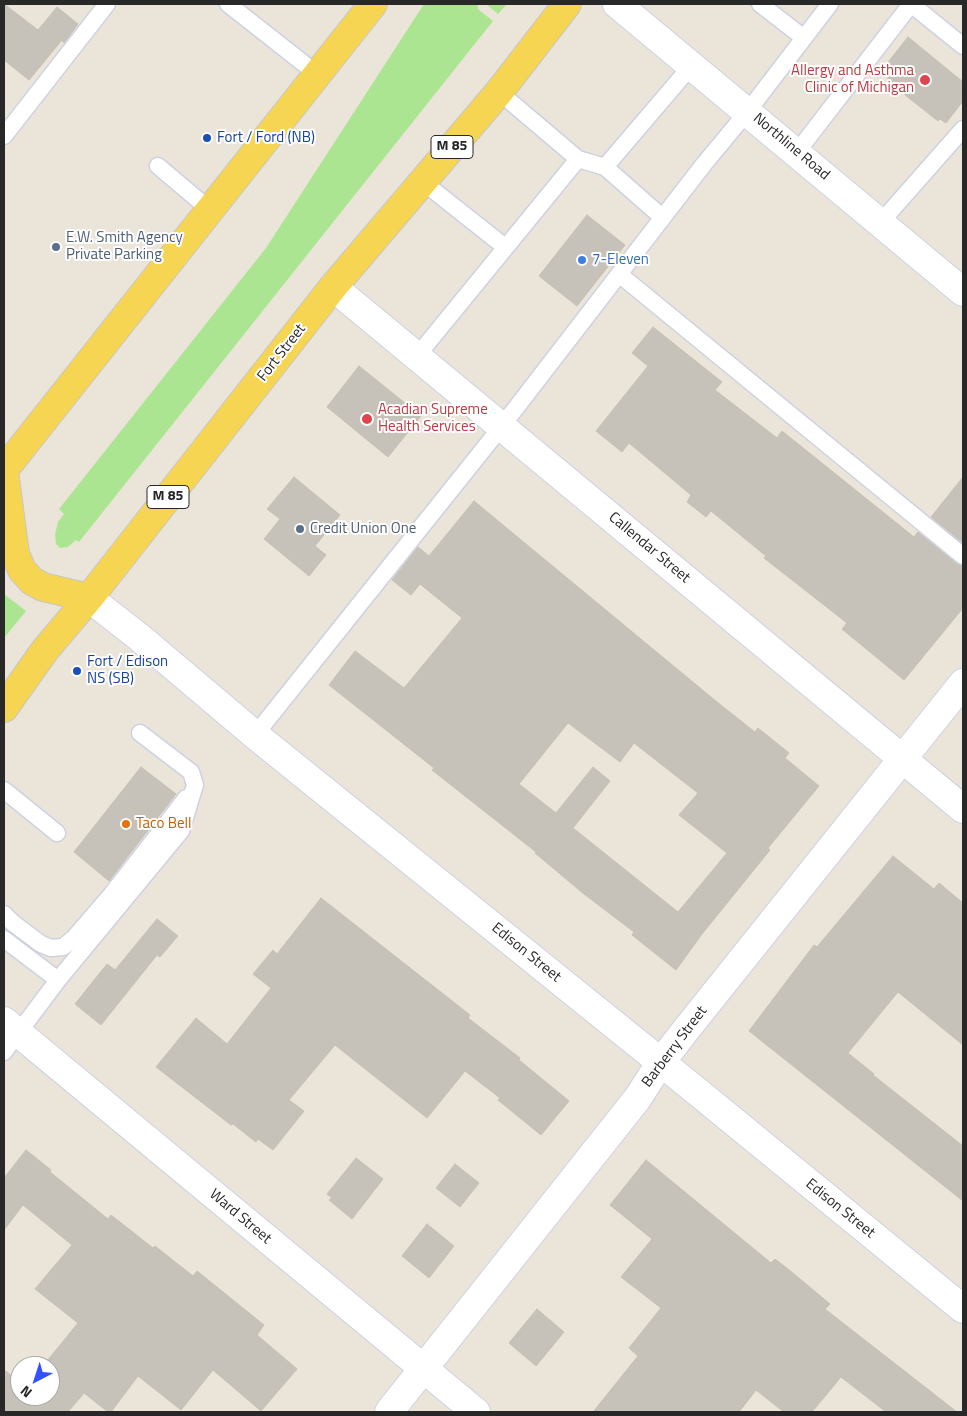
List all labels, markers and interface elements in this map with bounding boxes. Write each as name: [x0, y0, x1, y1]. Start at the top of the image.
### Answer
place label: Allergy and Asthma Clinic of Michigan: [791, 62, 914, 97]
marker: Allergy and Asthma Clinic of Michigan: [918, 73, 932, 87]
street label: Northline Road: [749, 110, 833, 184]
place label: Fort / Ford (NB): [217, 129, 315, 147]
marker: Fort / Ford (NB): [201, 132, 213, 144]
road number: M 85: [431, 136, 473, 158]
place label: E.W. Smith Agency Private Parking: [66, 229, 183, 264]
marker: E.W. Smith Agency Private Parking: [50, 241, 62, 253]
place label: 7-Eleven: [592, 251, 649, 269]
marker: 7-Eleven: [576, 254, 588, 266]
street label: Fort Street: [254, 321, 310, 385]
place label: Acadian Supreme Health Services: [378, 401, 488, 436]
marker: Acadian Supreme Health Services: [360, 412, 374, 426]
road number: M 85: [147, 486, 189, 508]
street label: Callendar Street: [605, 509, 693, 587]
place label: Credit Union One: [310, 520, 416, 538]
marker: Credit Union One: [294, 523, 306, 535]
place label: Fort / Edison NS (SB): [87, 653, 168, 688]
marker: Fort / Edison NS (SB): [71, 665, 83, 677]
place label: Taco Bell: [136, 815, 191, 833]
marker: Taco Bell: [120, 818, 132, 830]
street label: Edison Street: [488, 919, 564, 987]
street label: Barberry Street: [639, 1003, 711, 1091]
street label: Edison Street: [802, 1175, 878, 1243]
street label: Ward Street: [205, 1186, 275, 1248]
north arrow: [10, 1356, 60, 1406]
text: N: [15, 1381, 36, 1403]

